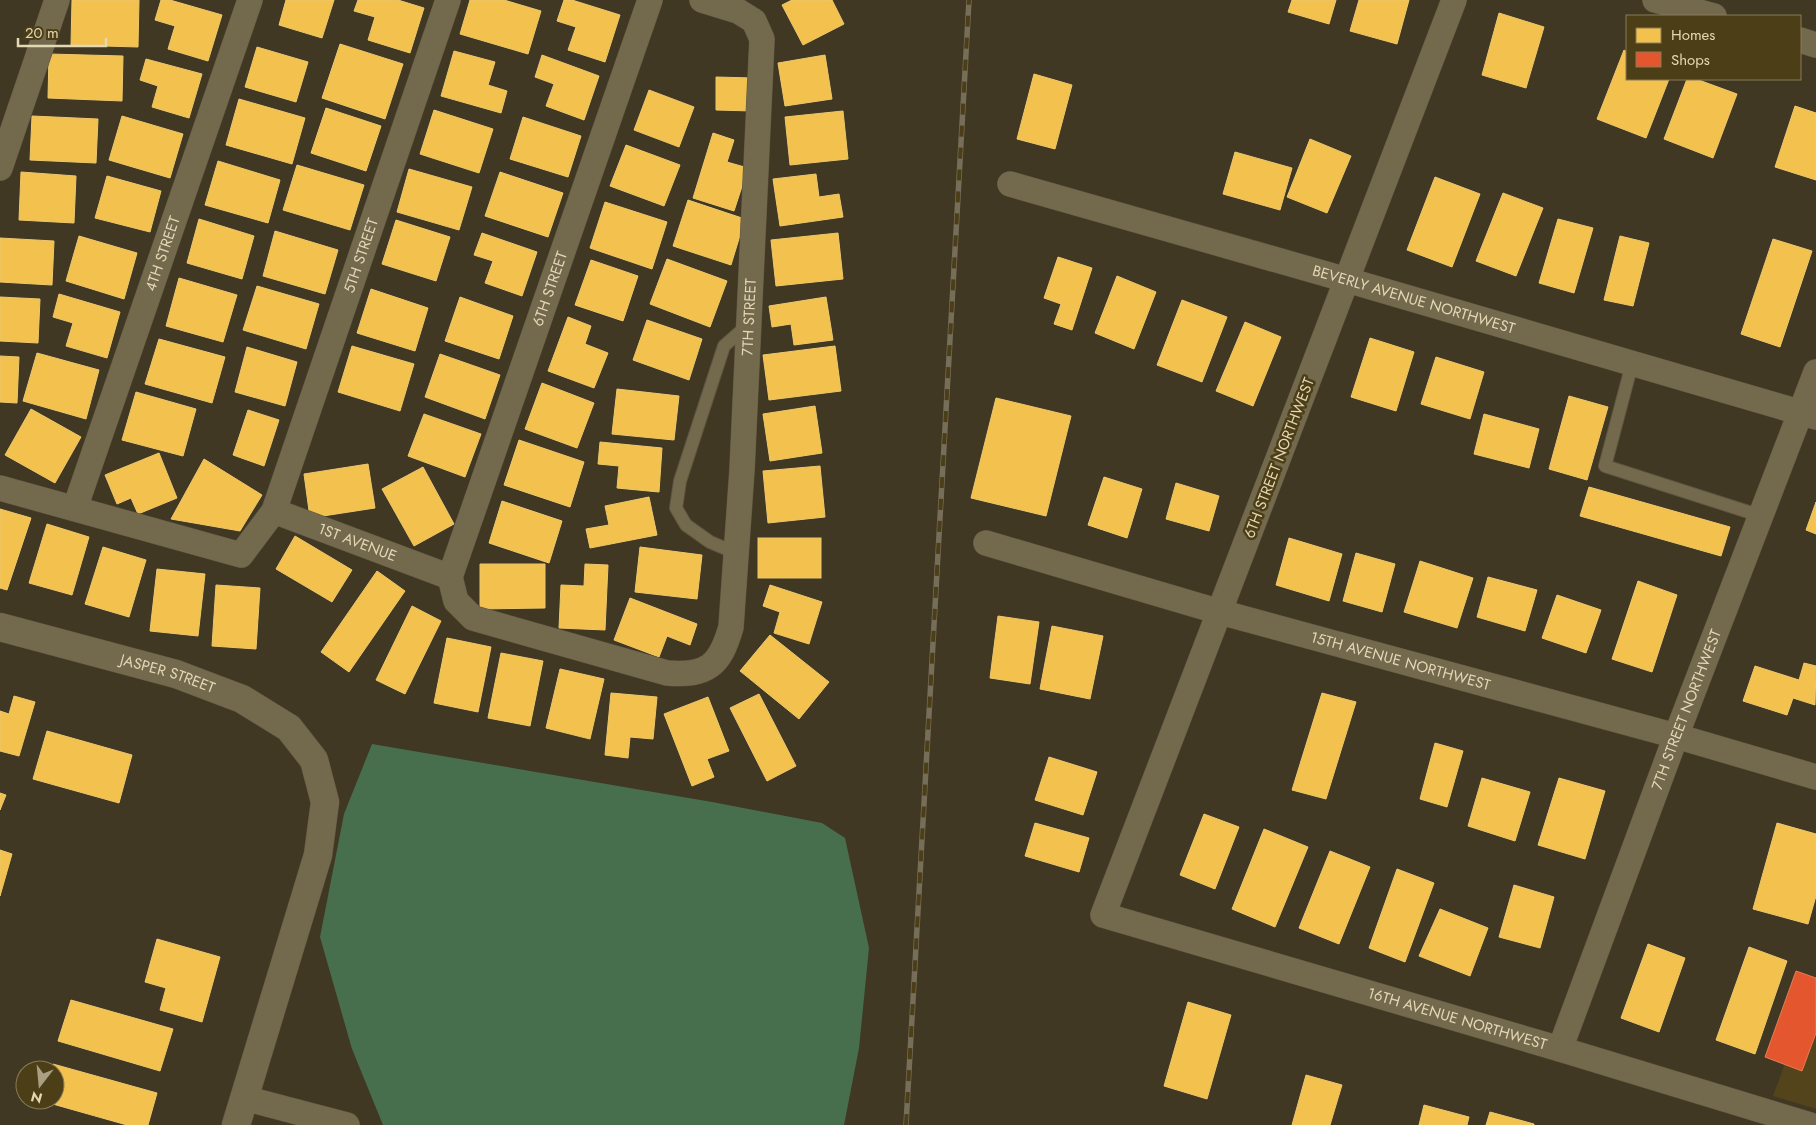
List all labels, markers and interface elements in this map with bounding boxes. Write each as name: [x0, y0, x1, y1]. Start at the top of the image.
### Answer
scale bar: [18, 15, 105, 47]
legend: [1626, 15, 1801, 80]
text: 20 m: [25, 22, 59, 44]
text: Homes: [1671, 24, 1715, 46]
text: Shops: [1671, 49, 1710, 71]
street label: 4TH STREET: [139, 213, 186, 294]
street label: 5TH STREET: [338, 215, 384, 296]
street label: 6TH STREET: [527, 248, 573, 329]
street label: BEVERLY AVENUE NORTHWEST: [1310, 260, 1518, 340]
street label: 7TH STREET: [736, 278, 762, 357]
street label: 6TH STREET NORTHWEST: [1238, 375, 1320, 541]
street label: 1ST AVENUE: [315, 517, 400, 567]
street label: 15TH AVENUE NORTHWEST: [1308, 626, 1493, 696]
street label: 7TH STREET NORTHWEST: [1646, 626, 1727, 793]
street label: JASPER STREET: [116, 648, 218, 699]
street label: 16TH AVENUE NORTHWEST: [1365, 982, 1549, 1056]
north arrow: [15, 1060, 65, 1110]
text: N: [28, 1086, 45, 1109]

